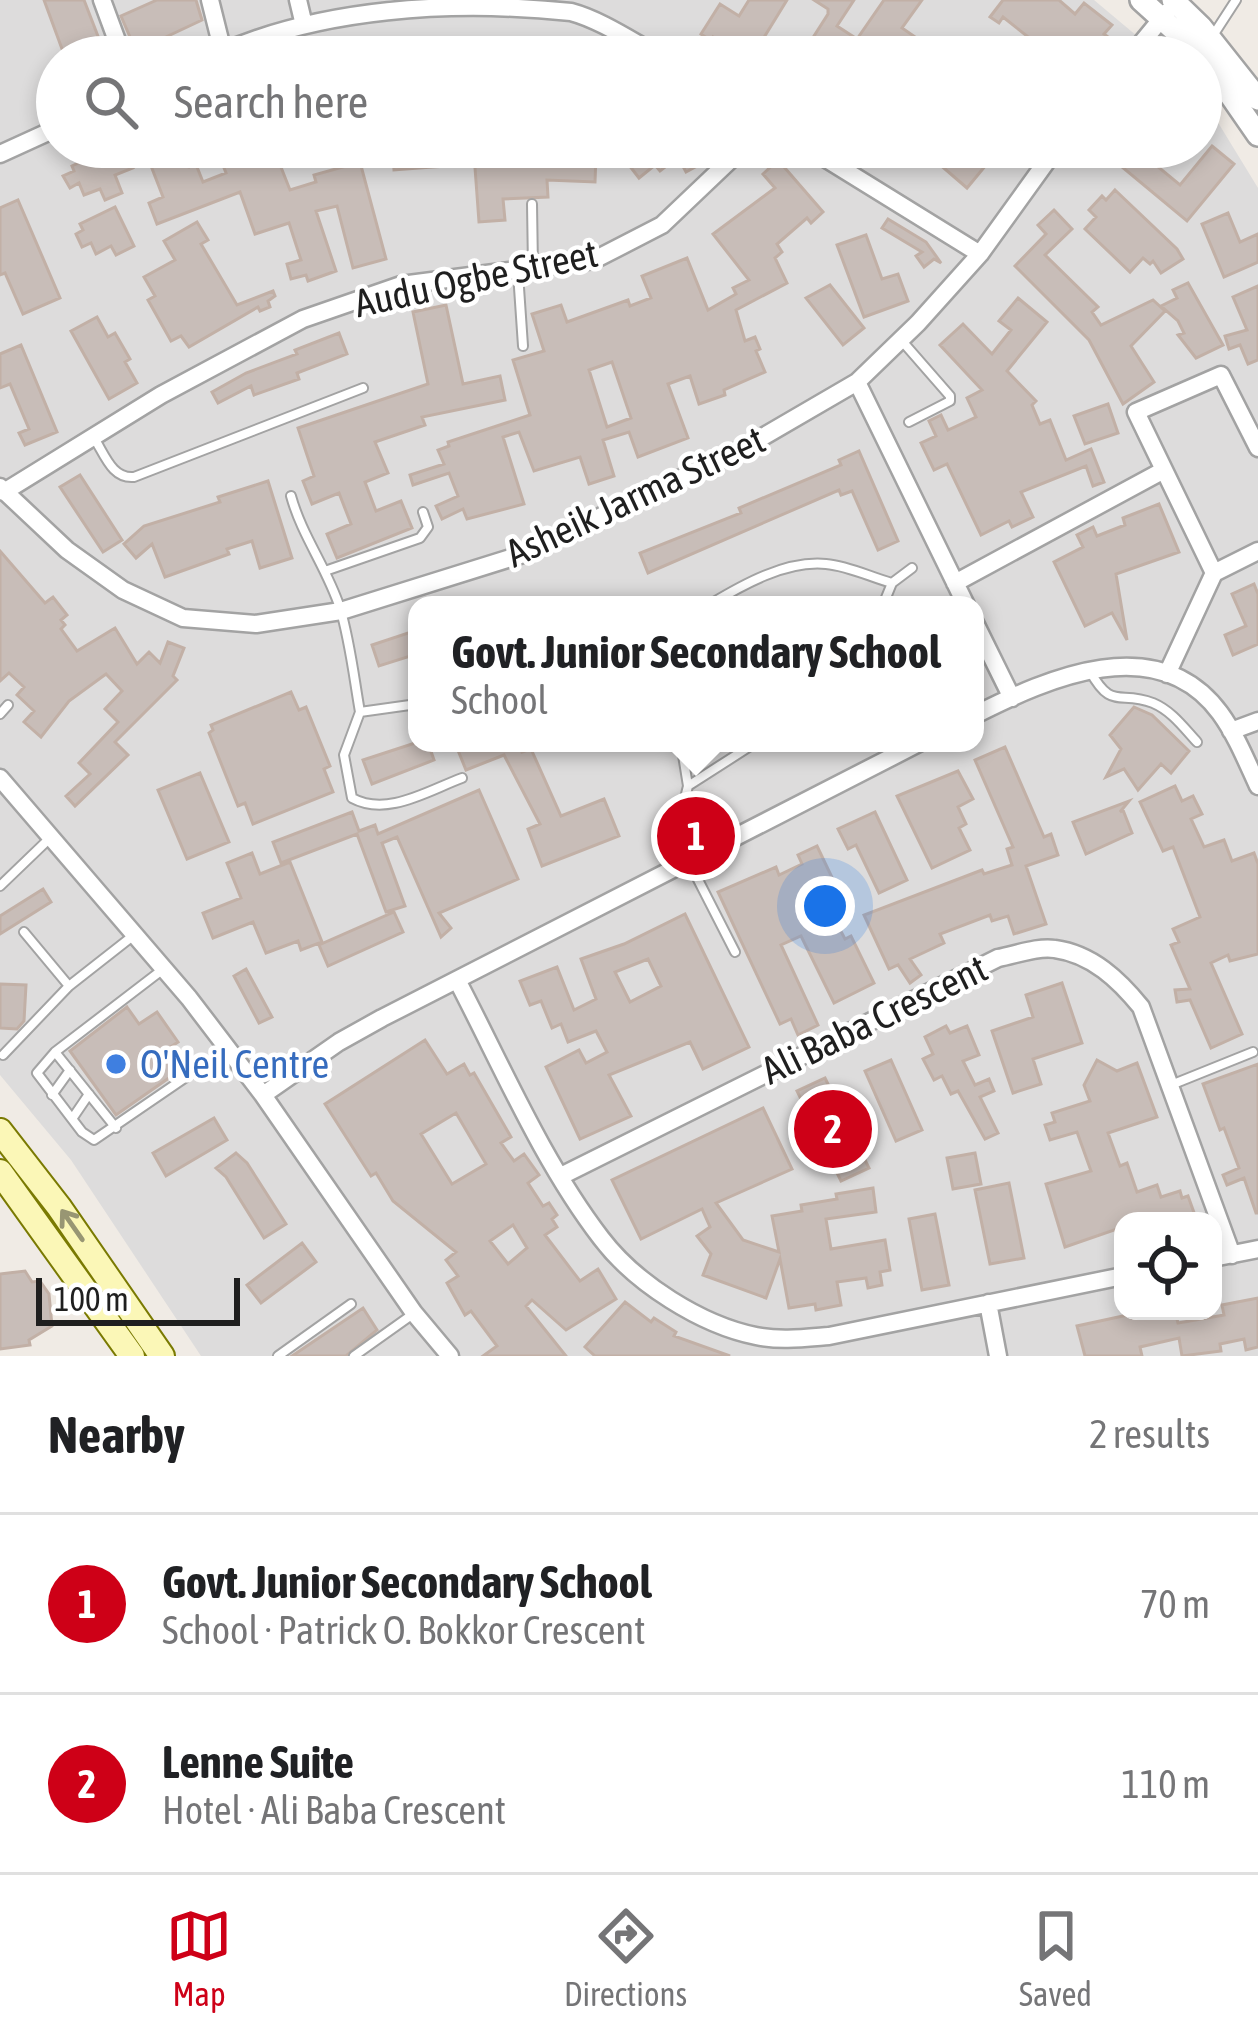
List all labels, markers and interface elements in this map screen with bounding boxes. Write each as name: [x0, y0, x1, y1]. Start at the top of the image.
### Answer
search box: [36, 36, 1222, 168]
icon: search: [78, 69, 144, 135]
text: Search here: [174, 76, 368, 128]
street label: Audu Ogbe Street: [350, 231, 602, 325]
street label: Asheik Jarma Street: [499, 417, 771, 575]
popup: [408, 596, 984, 752]
text: Govt. Junior Secondary School: [451, 626, 941, 678]
text: School: [451, 678, 548, 722]
pin: 1: [657, 791, 735, 881]
your location: [795, 876, 855, 936]
street label: Ali Baba Crescent: [754, 945, 994, 1093]
place label: O'Neil Centre: [140, 1042, 329, 1086]
marker: O'Neil Centre: [103, 1051, 129, 1077]
pin: 2: [794, 1084, 872, 1174]
one-way arrow: [60, 1209, 85, 1242]
map controls: [1114, 1212, 1222, 1320]
button: locate: [1114, 1212, 1222, 1320]
scale bar: [36, 1272, 240, 1325]
text: 100 m: [54, 1280, 129, 1318]
text: Nearby: [48, 1405, 185, 1464]
text: 2 results: [1089, 1412, 1210, 1456]
text: Govt. Junior Secondary School: [162, 1556, 652, 1608]
text: 1: [78, 1582, 96, 1626]
text: 70 m: [1140, 1582, 1210, 1626]
text: School · Patrick O. Bokkor Crescent: [162, 1608, 645, 1652]
text: Lenne Suite: [162, 1736, 354, 1788]
text: 2: [78, 1762, 96, 1806]
text: 110 m: [1122, 1762, 1210, 1806]
text: Hotel · Ali Baba Crescent: [162, 1788, 506, 1832]
tab: Map: [166, 1903, 232, 2013]
tab: Directions: [564, 1903, 687, 2013]
tab: Saved: [1019, 1903, 1092, 2013]

